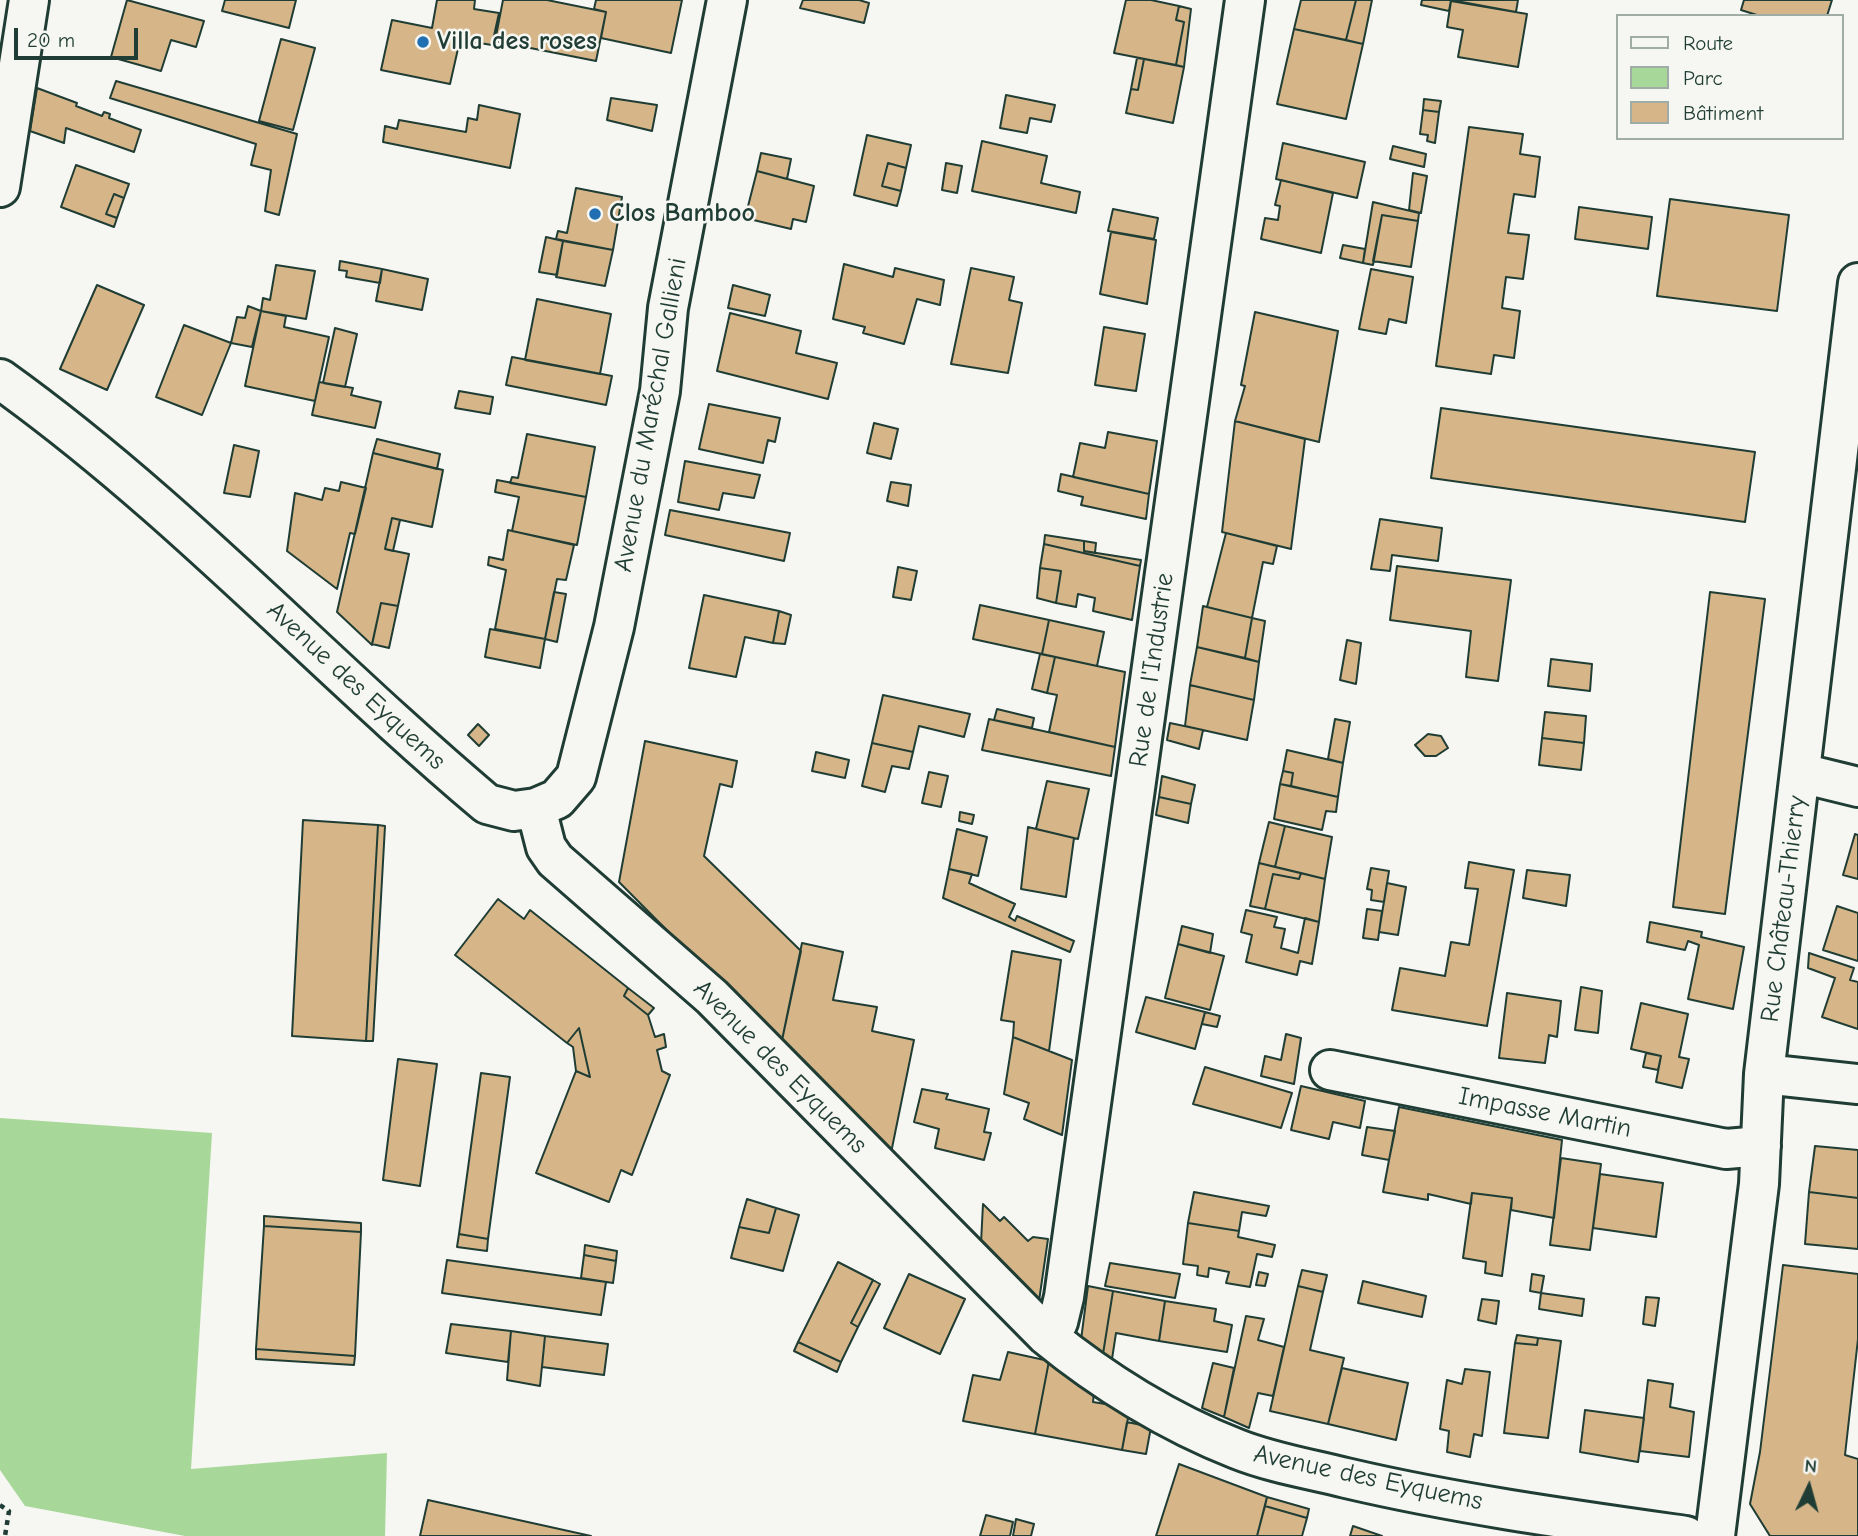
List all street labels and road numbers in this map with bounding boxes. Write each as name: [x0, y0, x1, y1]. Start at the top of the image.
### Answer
street label: Avenue du Maréchal Gallieni: [608, 256, 694, 574]
street label: Rue de l'Industrie: [1123, 571, 1181, 769]
street label: Avenue des Eyquems: [260, 595, 452, 777]
street label: Rue Château-Thierry: [1755, 794, 1813, 1024]
street label: Avenue des Eyquems: [687, 974, 873, 1160]
street label: Impasse Martin: [1456, 1081, 1634, 1145]
street label: Avenue des Eyquems: [1251, 1439, 1485, 1517]

